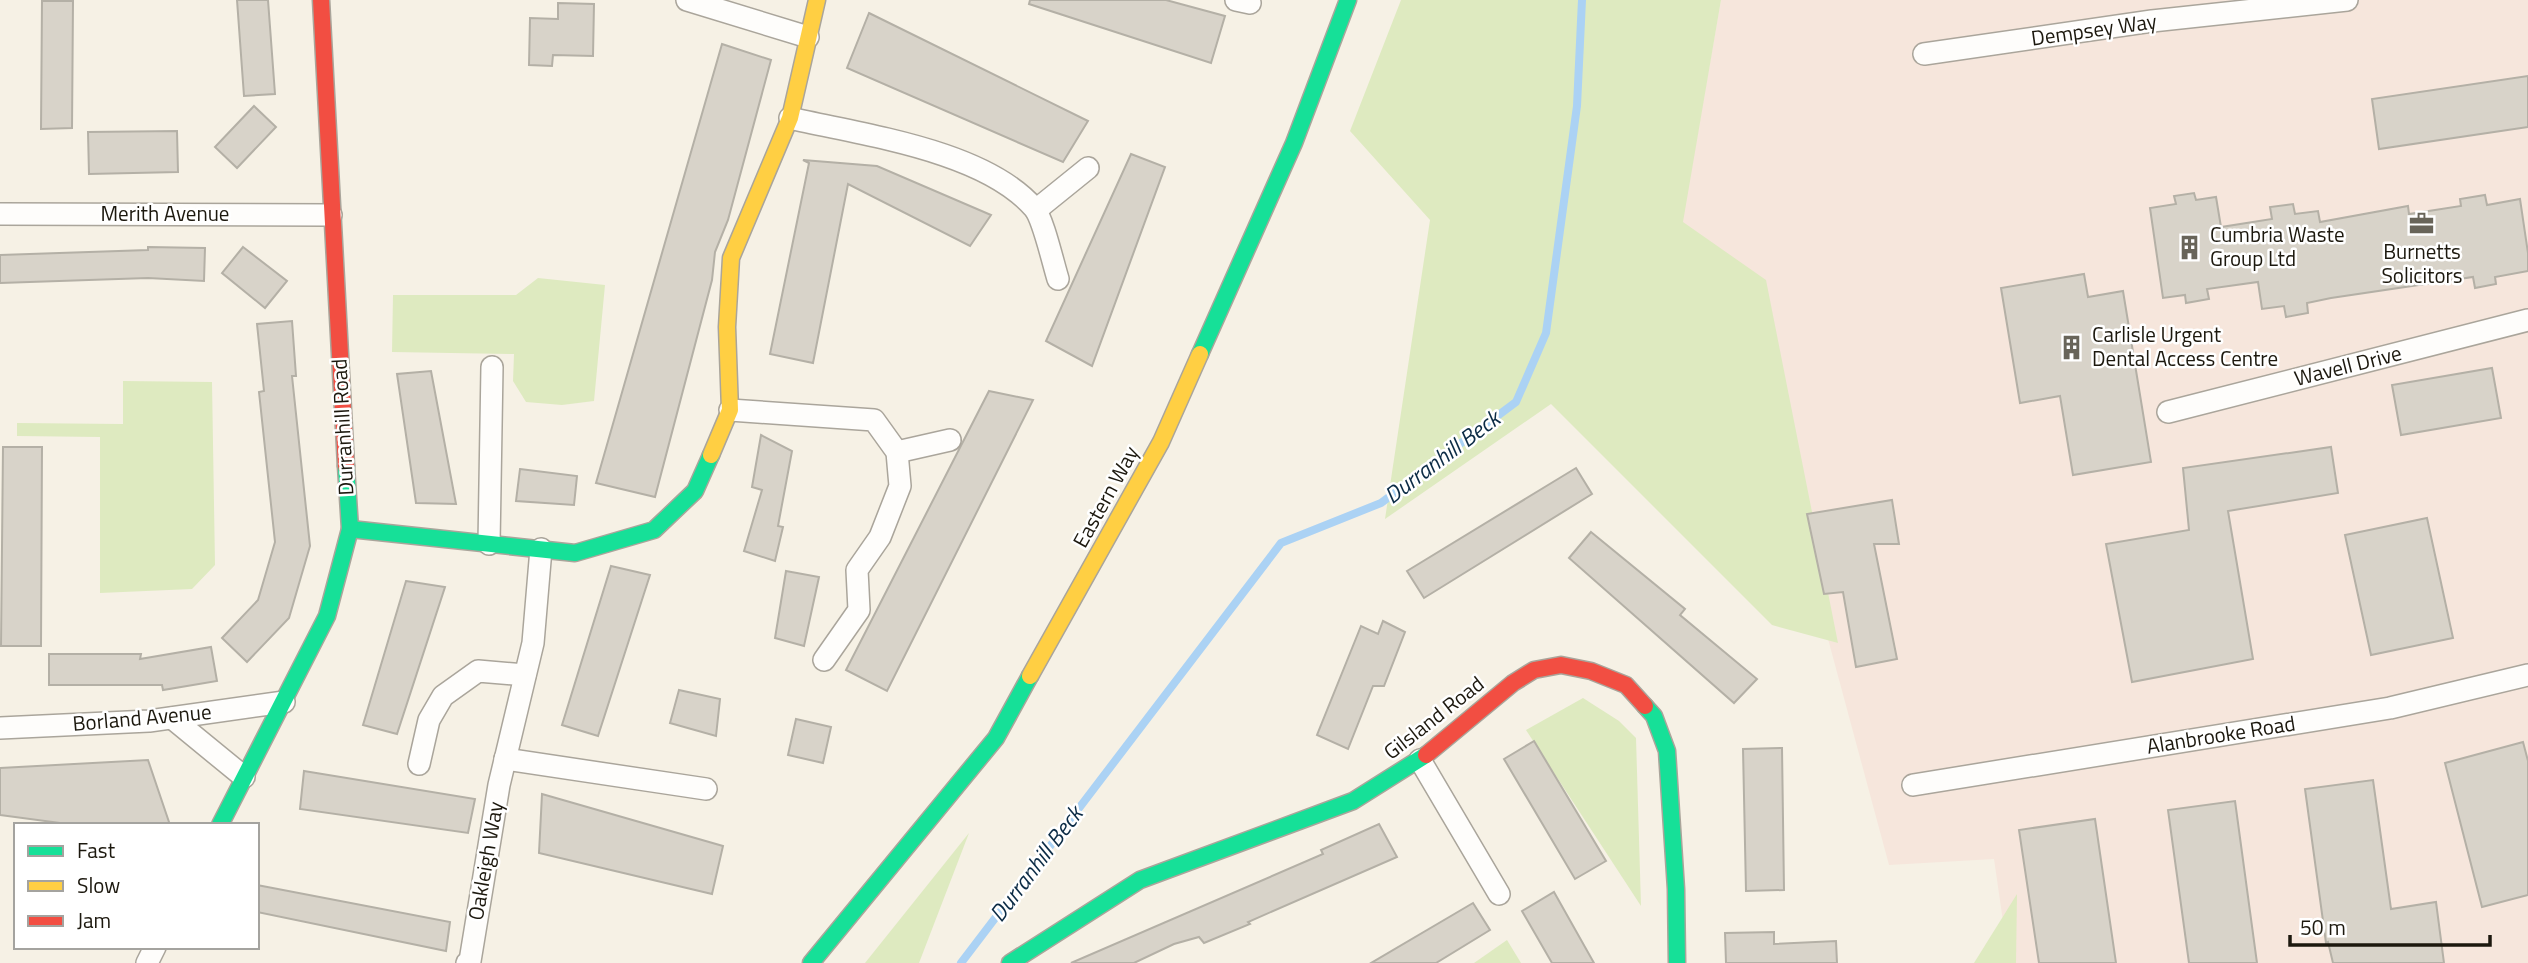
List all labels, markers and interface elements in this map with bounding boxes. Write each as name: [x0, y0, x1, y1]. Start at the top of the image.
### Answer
street label: Dempsey Way: [2029, 4, 2159, 54]
street label: Merith Avenue: [101, 197, 229, 229]
office icon: Burnetts Solicitors: [2408, 209, 2436, 237]
place label: Cumbria Waste Group Ltd: [2210, 218, 2345, 274]
building icon: Cumbria Waste Group Ltd: [2176, 233, 2204, 261]
place label: Burnetts Solicitors: [2381, 235, 2463, 291]
place label: Carlisle Urgent Dental Access Centre: [2092, 318, 2278, 374]
building icon: Carlisle Urgent Dental Access Centre: [2058, 333, 2086, 361]
street label: Wavell Drive: [2291, 336, 2405, 394]
street label: Durranhill Road: [322, 358, 362, 496]
water label: Durranhill Beck: [1376, 400, 1509, 512]
street label: Eastern Way: [1064, 440, 1146, 553]
street label: Gilsland Road: [1376, 668, 1491, 767]
street label: Borland Avenue: [71, 695, 213, 739]
street label: Alanbrooke Road: [2144, 706, 2297, 762]
water label: Durranhill Beck: [980, 796, 1093, 929]
street label: Oakleigh Way: [459, 799, 511, 923]
legend: [14, 823, 259, 949]
text: Fast: [77, 834, 116, 866]
text: Slow: [77, 869, 120, 901]
text: Jam: [77, 904, 111, 936]
scale bar: [2290, 904, 2490, 948]
text: 50 m: [2300, 911, 2346, 943]

